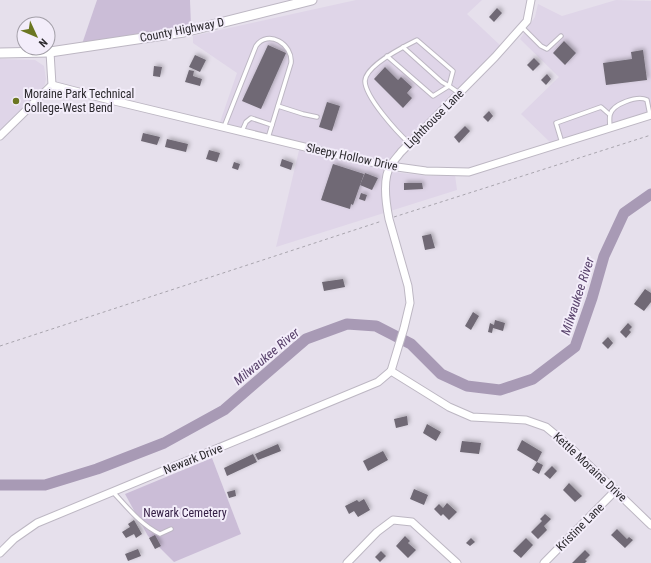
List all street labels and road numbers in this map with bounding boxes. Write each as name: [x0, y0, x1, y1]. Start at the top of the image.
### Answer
street label: County Highway D: [139, 15, 226, 45]
street label: Lighthouse Lane: [401, 86, 467, 152]
street label: Sleepy Hollow Drive: [305, 140, 399, 174]
street label: Kettle Moraine Drive: [550, 429, 630, 505]
street label: Newark Drive: [161, 441, 225, 477]
street label: Kristine Lane: [553, 500, 607, 554]

